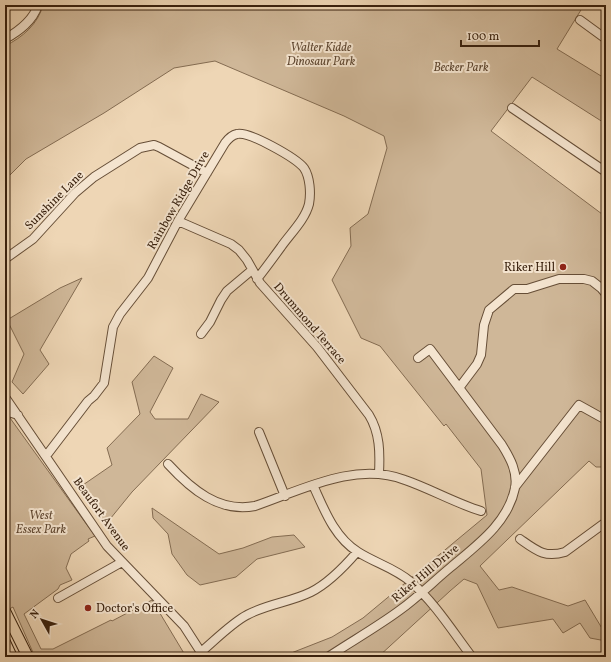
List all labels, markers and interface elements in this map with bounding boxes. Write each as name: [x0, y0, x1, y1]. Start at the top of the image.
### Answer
scale bar: [461, 22, 539, 48]
text: 100 m: [467, 29, 500, 45]
park label: Walter Kidde Dinosaur Park: [287, 40, 356, 70]
park label: Becker Park: [434, 60, 489, 76]
street label: Rainbow Ridge Drive: [144, 148, 214, 253]
street label: Sunshine Lane: [22, 168, 88, 234]
place label: Riker Hill: [504, 260, 555, 276]
marker: Riker Hill: [558, 262, 568, 272]
street label: Drummond Terrace: [269, 279, 349, 368]
street label: Beaufort Avenue: [69, 475, 133, 555]
park label: West Essex Park: [16, 508, 67, 538]
street label: Riker Hill Drive: [389, 541, 463, 607]
north arrow: [22, 600, 62, 640]
place label: Doctor's Office: [96, 601, 173, 617]
marker: Doctor's Office: [83, 603, 93, 613]
text: N: [27, 607, 44, 622]

